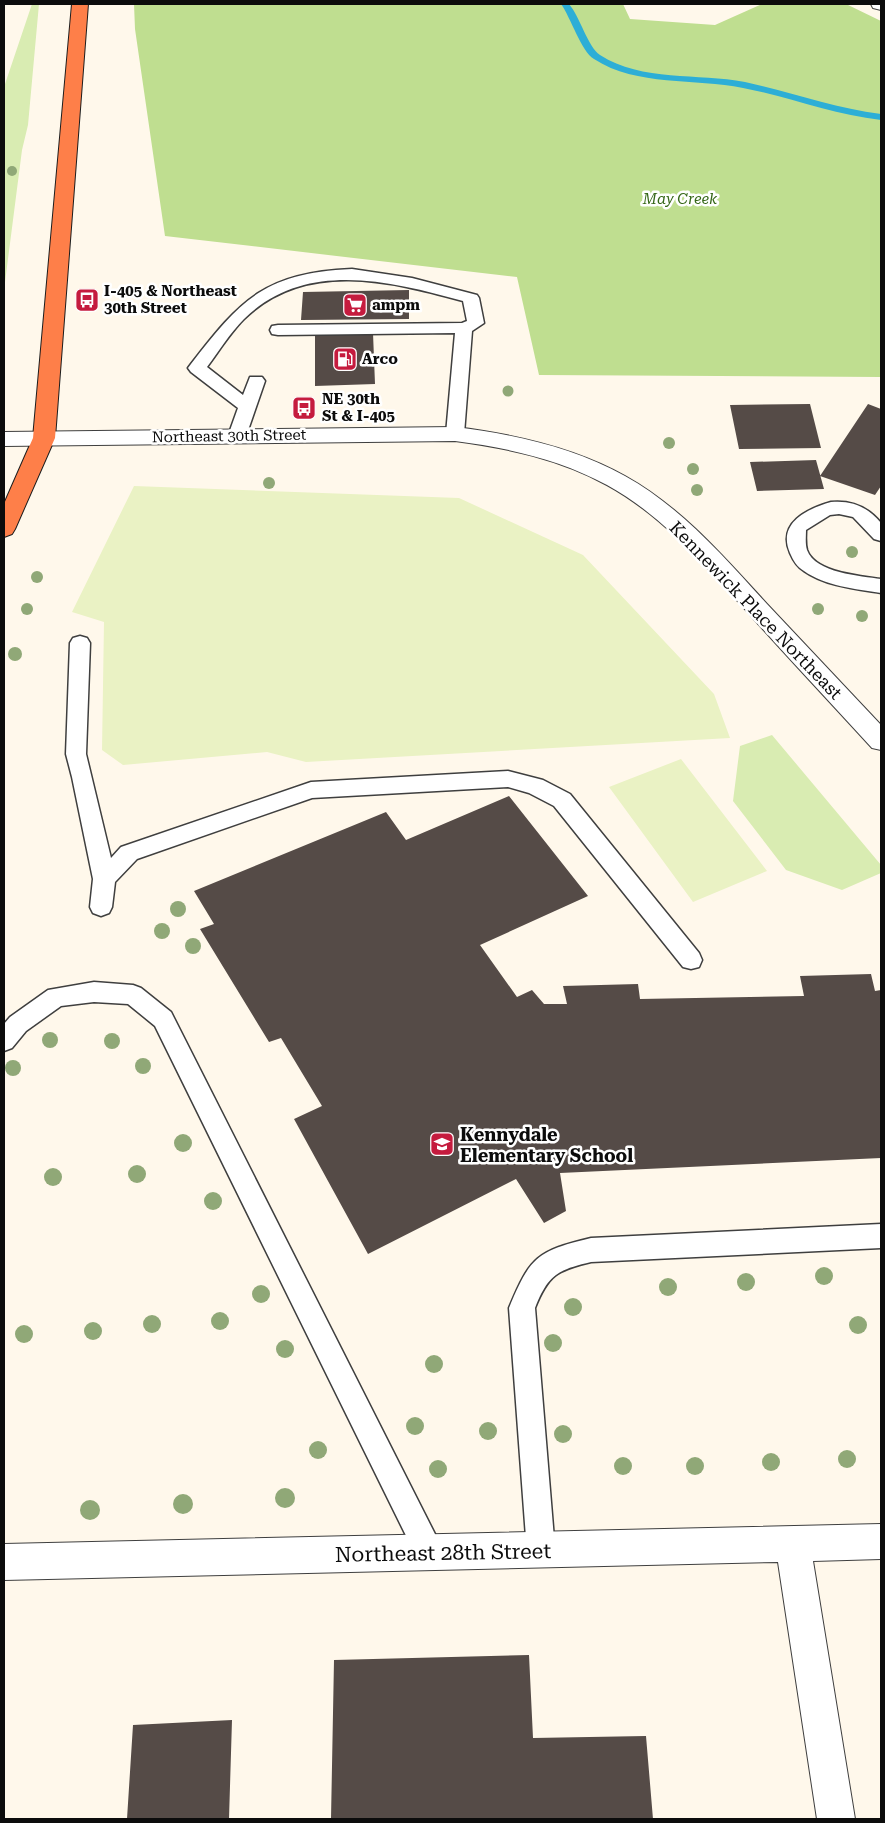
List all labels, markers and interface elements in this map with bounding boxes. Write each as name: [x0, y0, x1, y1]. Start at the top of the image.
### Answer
park label: May Creek: [642, 190, 718, 208]
place label: I-405 & Northeast 30th Street: [104, 282, 237, 317]
bus stop icon: I-405 & Northeast 30th Street: [74, 287, 100, 313]
supermarket icon: ampm: [342, 292, 368, 318]
place label: ampm: [372, 296, 420, 314]
fuel station icon: Arco: [332, 346, 358, 372]
place label: Arco: [362, 350, 398, 368]
place label: NE 30th St & I-405: [322, 390, 395, 425]
bus stop icon: NE 30th St & I-405: [291, 395, 317, 421]
street label: Northeast 30th Street: [152, 426, 307, 446]
street label: Kennewick Place Northeast: [665, 517, 847, 704]
place label: Kennydale Elementary School: [460, 1124, 633, 1166]
school or university icon: Kennydale Elementary School: [429, 1131, 455, 1157]
street label: Northeast 28th Street: [335, 1539, 551, 1567]

